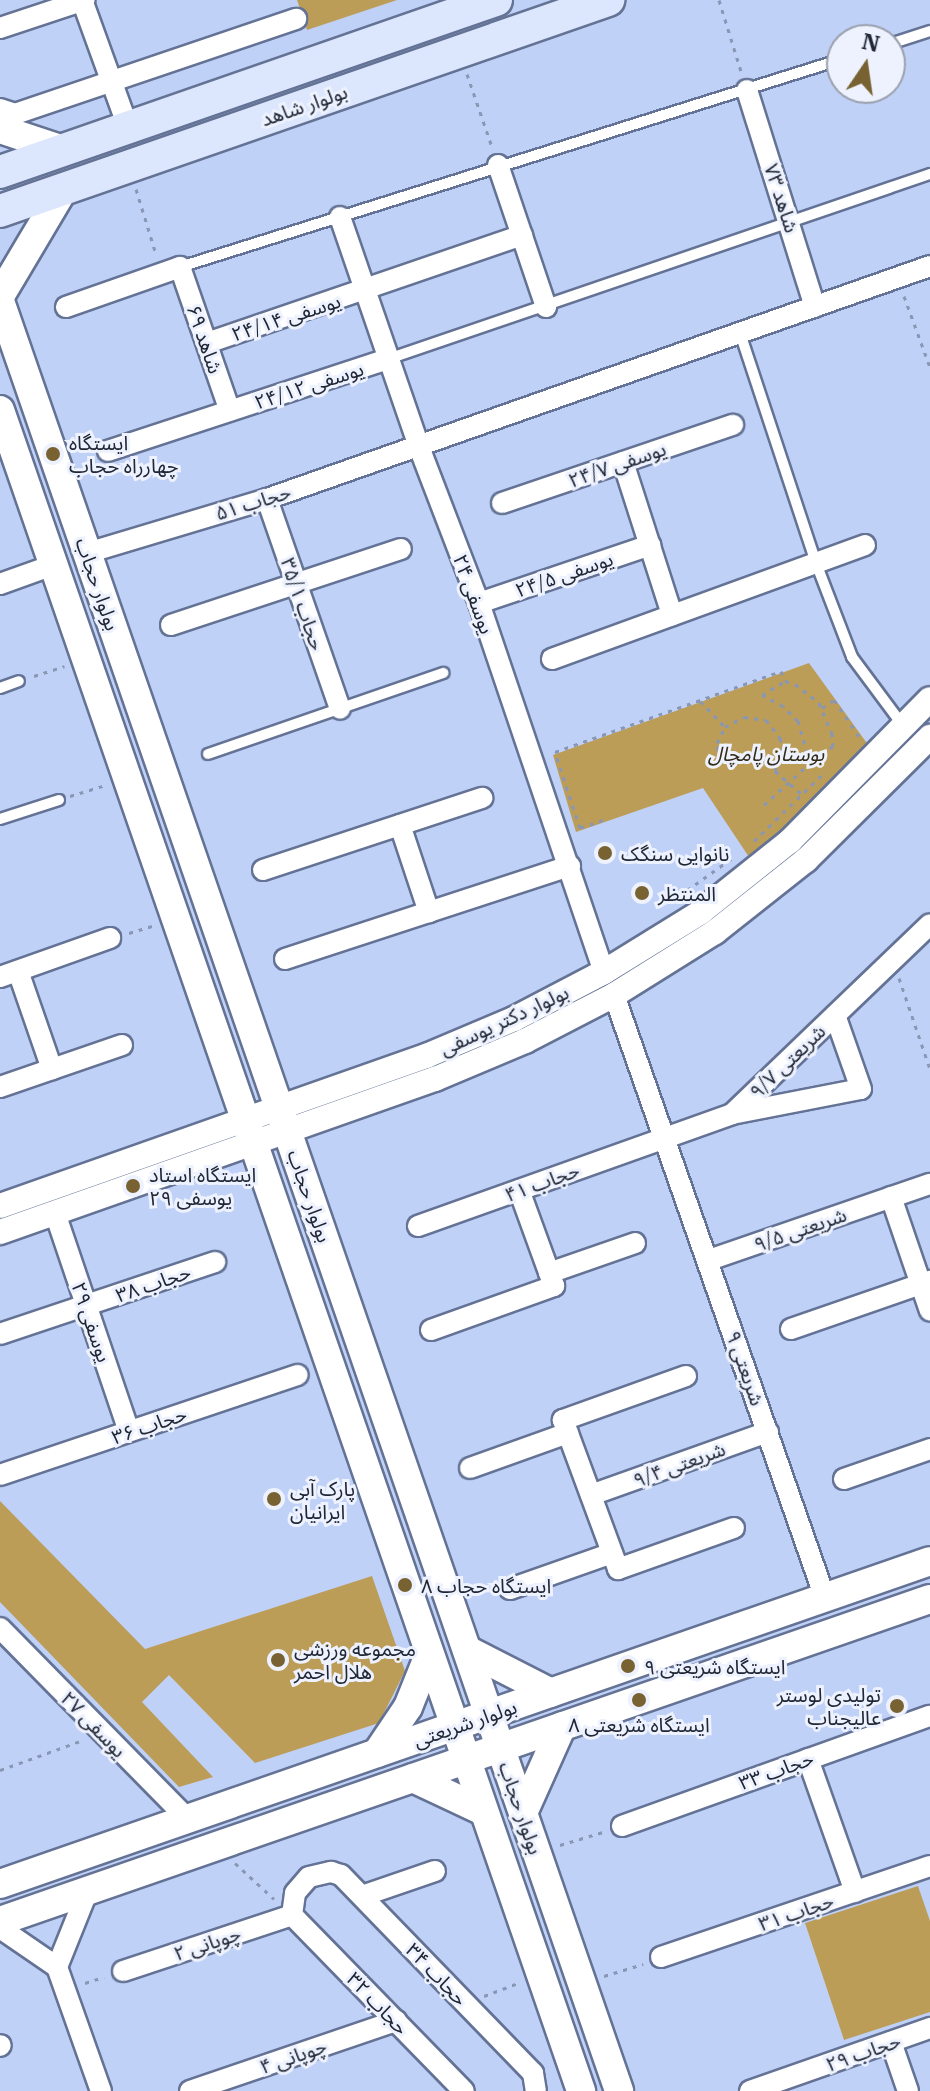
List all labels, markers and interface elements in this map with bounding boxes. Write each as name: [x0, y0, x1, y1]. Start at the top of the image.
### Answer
north arrow: [826, 24, 906, 104]
text: N: [859, 26, 883, 58]
street label: بولوار شاهد: [258, 79, 350, 131]
street label: شاهد ۷۳: [760, 160, 804, 236]
street label: یوسفی ۲۴/۱۴: [228, 288, 344, 346]
street label: شاهد ۶۹: [182, 301, 228, 377]
street label: یوسفی ۲۴/۱۲: [251, 356, 367, 414]
place label: ایستگاه چهارراه حجاب: [69, 430, 179, 477]
street label: یوسفی ۲۴/۷: [565, 436, 669, 492]
marker: ایستگاه چهارراه حجاب: [44, 445, 62, 463]
street label: حجاب ۵۱: [212, 479, 294, 525]
street label: بولوار حجاب: [71, 535, 125, 633]
street label: یوسفی ۲۴/۵: [512, 546, 616, 602]
street label: یوسفی ۲۴: [448, 551, 500, 637]
street label: حجاب ۳۵/۱: [276, 554, 330, 654]
park label: بوستان پامچال: [708, 741, 824, 765]
place label: نانوایی سنگک: [621, 841, 729, 865]
marker: نانوایی سنگک: [596, 844, 614, 862]
place label: المنتظر: [658, 881, 716, 905]
marker: المنتظر: [633, 884, 651, 902]
street label: بولوار دکتر یوسفی: [436, 980, 572, 1060]
street label: شریعتی ۹/۷: [744, 1019, 830, 1103]
street label: بولوار حجاب: [283, 1147, 337, 1245]
street label: حجاب ۴۱: [501, 1157, 583, 1207]
place label: ایستگاه استاد یوسفی ۲۹: [149, 1162, 256, 1209]
marker: ایستگاه استاد یوسفی ۲۹: [124, 1177, 142, 1195]
street label: شریعتی ۹/۵: [751, 1202, 849, 1256]
street label: حجاب ۳۸: [112, 1259, 194, 1307]
street label: یوسفی ۲۹: [67, 1279, 117, 1365]
street label: شریعتی ۹: [722, 1327, 770, 1409]
street label: حجاب ۳۶: [108, 1401, 190, 1449]
street label: شریعتی ۹/۴: [630, 1436, 728, 1492]
place label: پارک آبی ایرانیان: [290, 1476, 355, 1523]
marker: پارک آبی ایرانیان: [265, 1490, 283, 1508]
place label: ایستگاه حجاب ۸: [421, 1573, 551, 1597]
marker: ایستگاه حجاب ۸: [396, 1576, 414, 1594]
place label: مجموعه ورزشی هلال احمر: [294, 1636, 416, 1683]
marker: مجموعه ورزشی هلال احمر: [269, 1651, 287, 1669]
place label: ایستگاه شریعتی ۹: [644, 1654, 786, 1678]
marker: ایستگاه شریعتی ۹: [619, 1657, 637, 1675]
place label: تولیدی لوستر عالیجناب: [777, 1682, 881, 1729]
street label: یوسفی ۲۷: [56, 1686, 132, 1762]
marker: ایستگاه شریعتی ۸: [630, 1691, 648, 1709]
street label: بولوار شریعتی: [410, 1694, 520, 1752]
marker: تولیدی لوستر عالیجناب: [888, 1697, 906, 1715]
place label: ایستگاه شریعتی ۸: [568, 1712, 710, 1736]
street label: حجاب ۳۳: [735, 1745, 817, 1795]
street label: بولوار حجاب: [494, 1759, 548, 1857]
street label: حجاب ۳۱: [755, 1888, 837, 1936]
street label: چوپانی ۲: [170, 1921, 244, 1965]
street label: حجاب ۳۴: [401, 1938, 473, 2010]
street label: حجاب ۳۲: [342, 1967, 414, 2039]
street label: حجاب ۲۹: [822, 2028, 904, 2076]
street label: چوپانی ۴: [256, 2033, 330, 2079]

